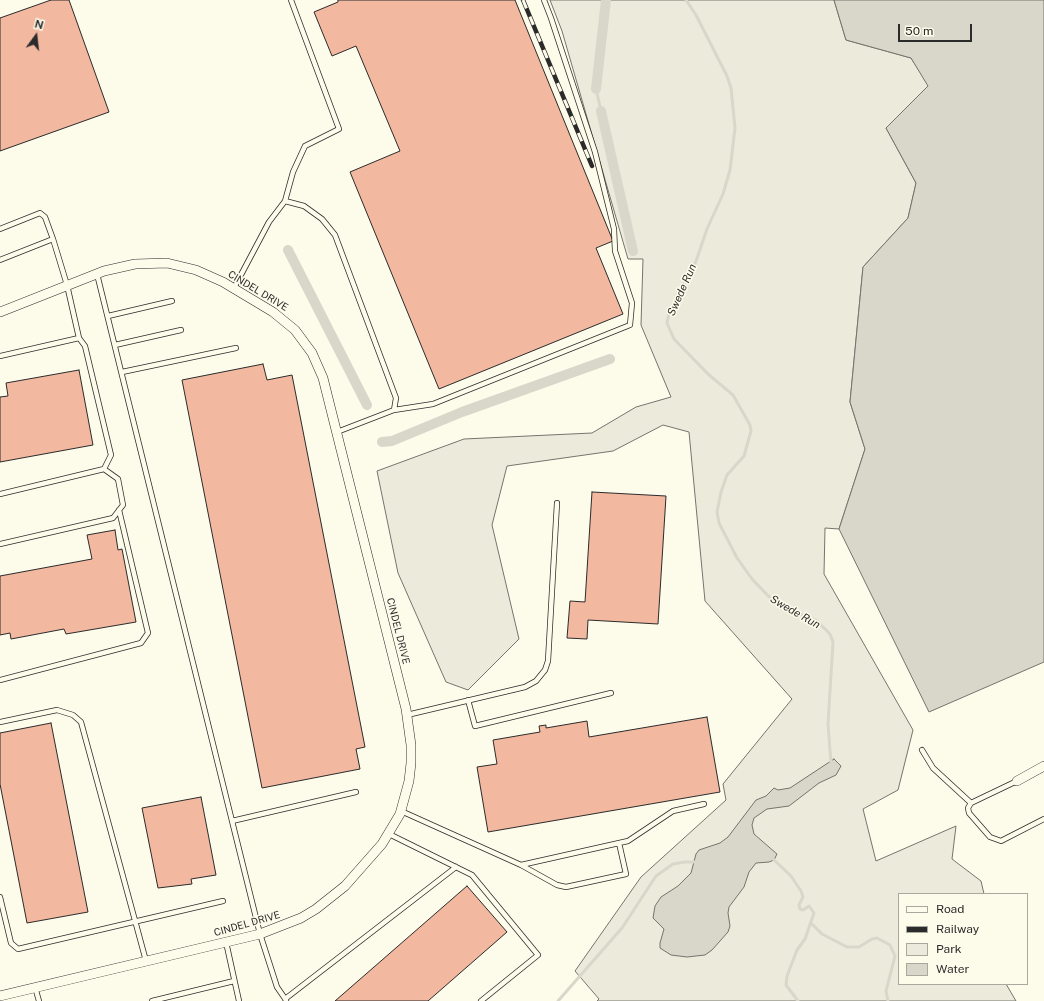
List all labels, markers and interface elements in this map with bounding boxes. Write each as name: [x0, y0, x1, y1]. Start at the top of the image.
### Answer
north arrow: [16, 16, 56, 56]
scale bar: [900, 16, 974, 42]
text: N: [33, 17, 45, 31]
text: 50 m: [905, 24, 933, 38]
water label: Swede Run: [665, 262, 699, 318]
street label: CINDEL DRIVE: [226, 268, 290, 314]
water label: Swede Run: [768, 592, 822, 632]
street label: CINDEL DRIVE: [384, 596, 412, 666]
legend: [898, 893, 1028, 985]
text: Road: [936, 902, 964, 916]
street label: CINDEL DRIVE: [213, 909, 281, 939]
text: Railway: [936, 922, 979, 936]
text: Park: [936, 942, 962, 956]
text: Water: [936, 962, 969, 976]

